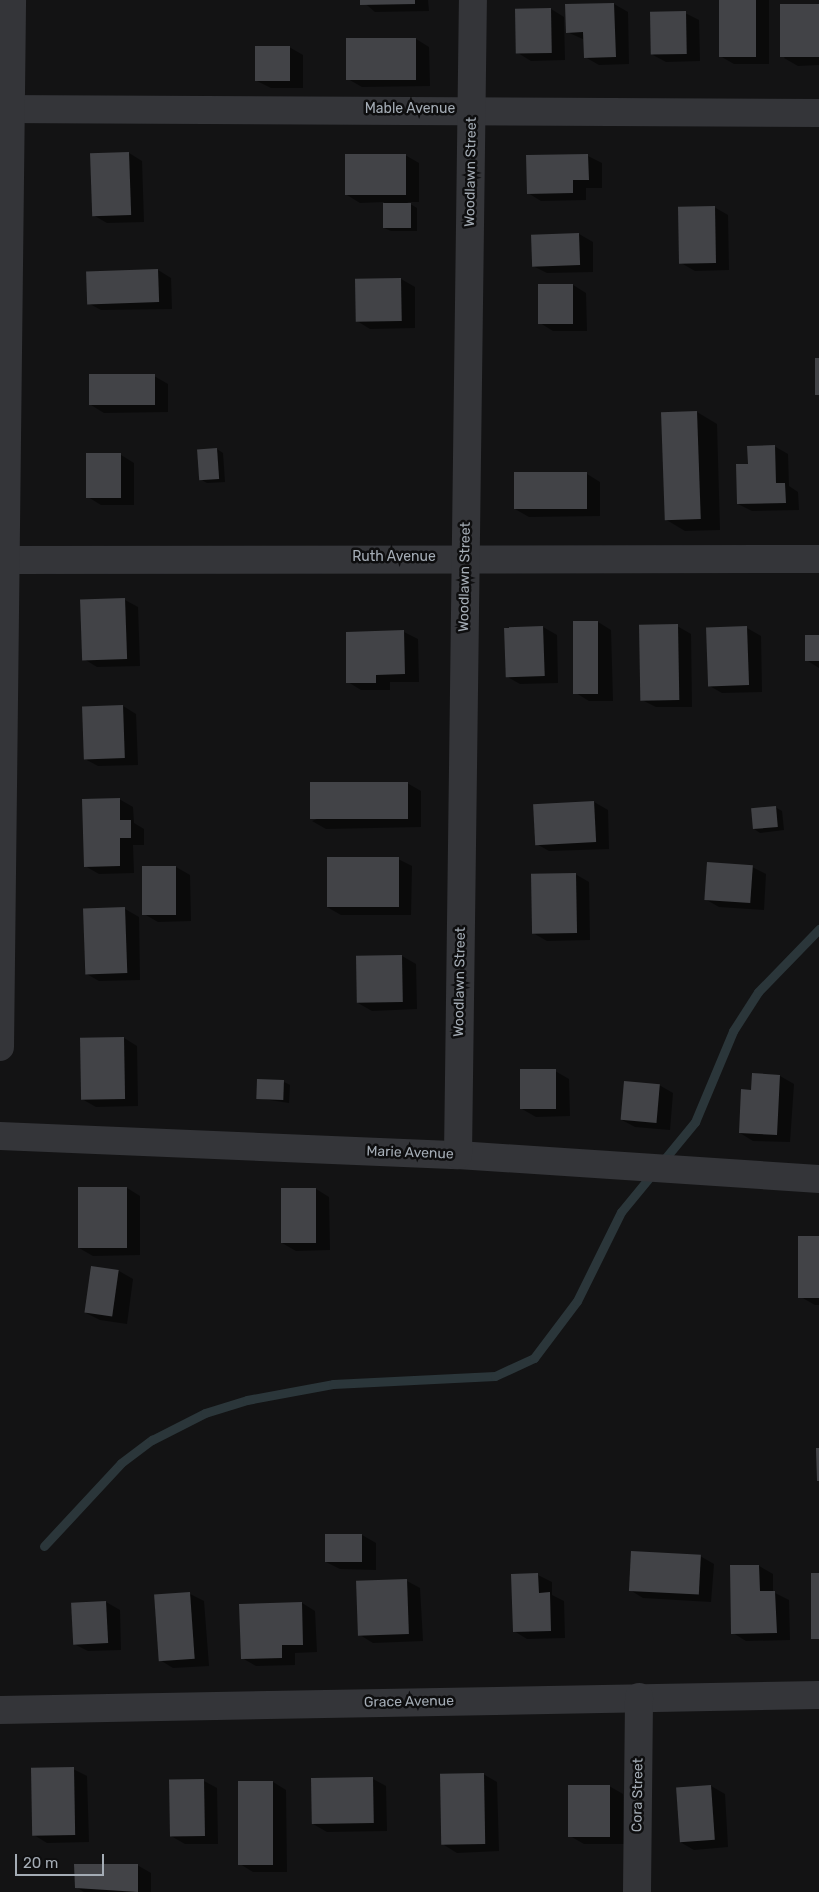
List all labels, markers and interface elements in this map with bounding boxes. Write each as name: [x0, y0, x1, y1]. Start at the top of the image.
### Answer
street label: Mable Avenue: [365, 101, 455, 117]
street label: Woodlawn Street: [462, 117, 480, 227]
street label: Woodlawn Street: [456, 522, 474, 632]
street label: Ruth Avenue: [352, 549, 436, 565]
street label: Woodlawn Street: [451, 927, 469, 1037]
street label: Marie Avenue: [366, 1143, 454, 1163]
street label: Grace Avenue: [364, 1693, 454, 1711]
street label: Cora Street: [629, 1758, 647, 1832]
scale bar: [18, 1844, 106, 1876]
text: 20 m: [23, 1854, 58, 1872]

